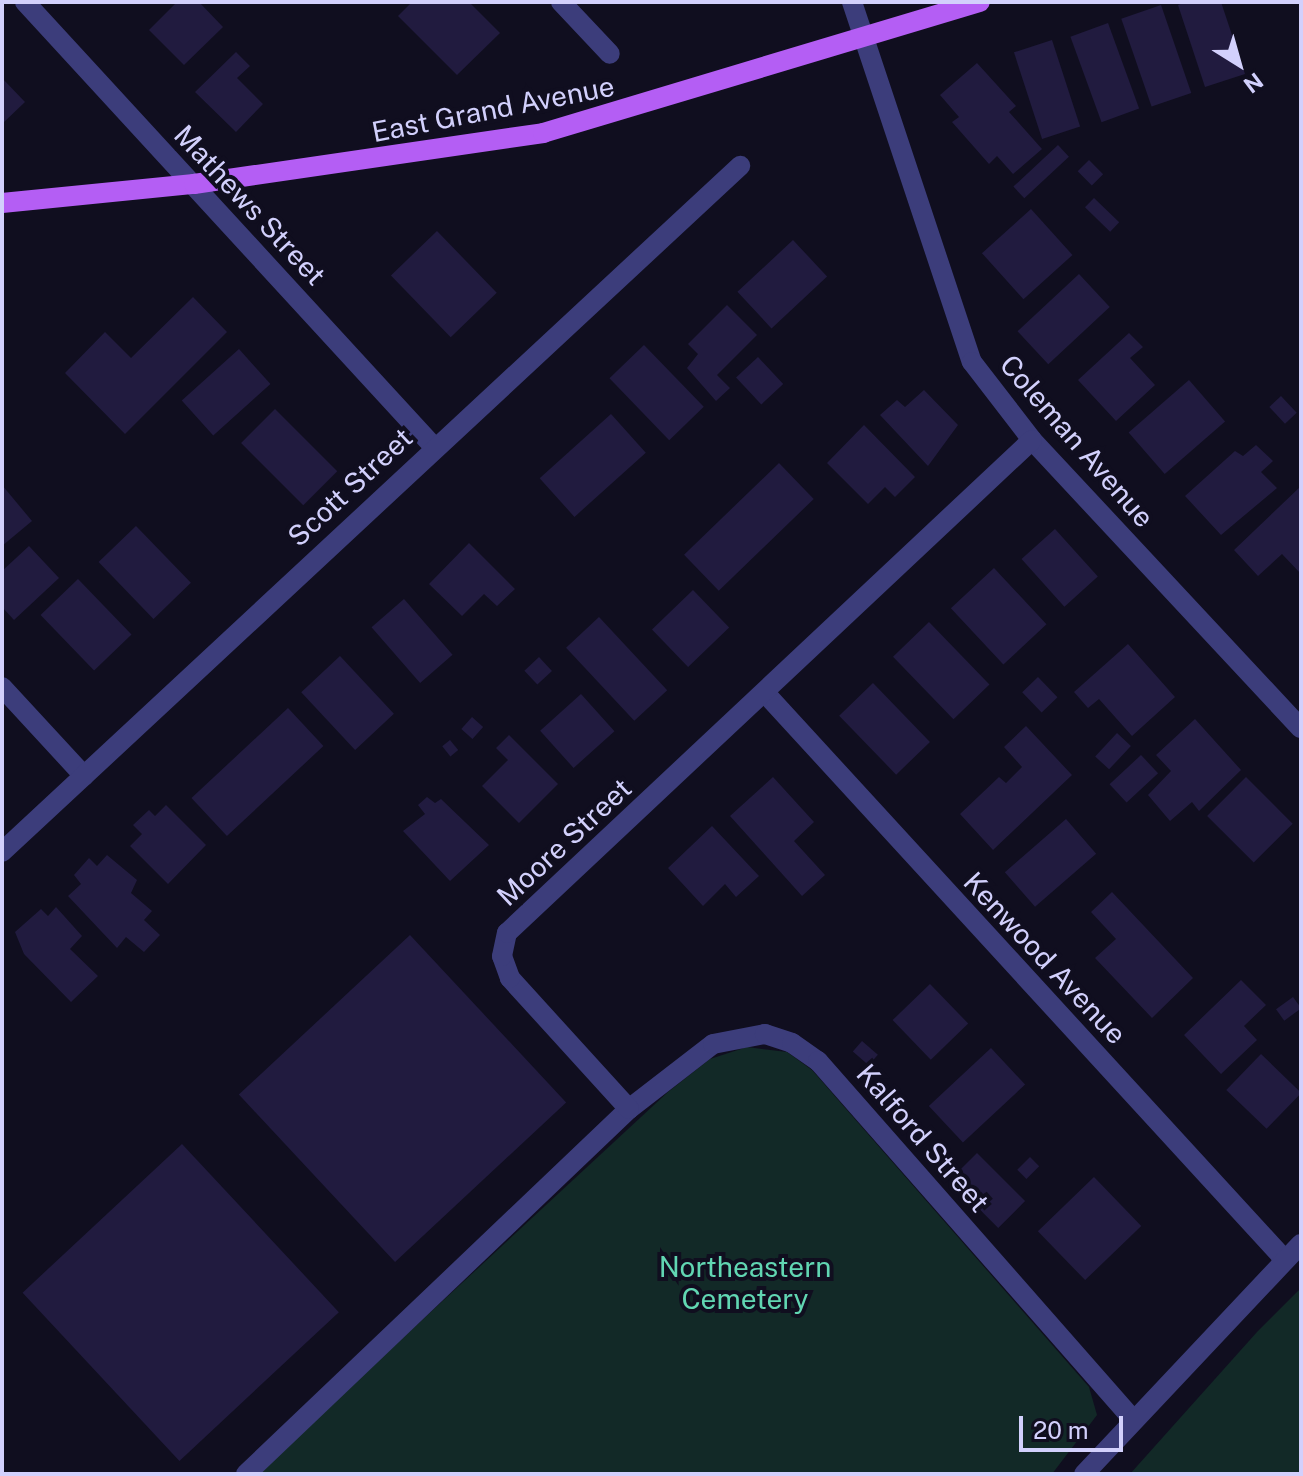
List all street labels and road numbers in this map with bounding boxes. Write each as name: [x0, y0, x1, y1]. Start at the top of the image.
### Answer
street label: East Grand Avenue: [369, 69, 617, 149]
street label: Mathews Street: [167, 118, 333, 292]
street label: Coleman Avenue: [993, 348, 1161, 534]
street label: Scott Street: [281, 421, 419, 553]
street label: Moore Street: [490, 771, 638, 913]
street label: Kenwood Avenue: [957, 865, 1133, 1051]
street label: Kalford Street: [850, 1057, 996, 1219]

